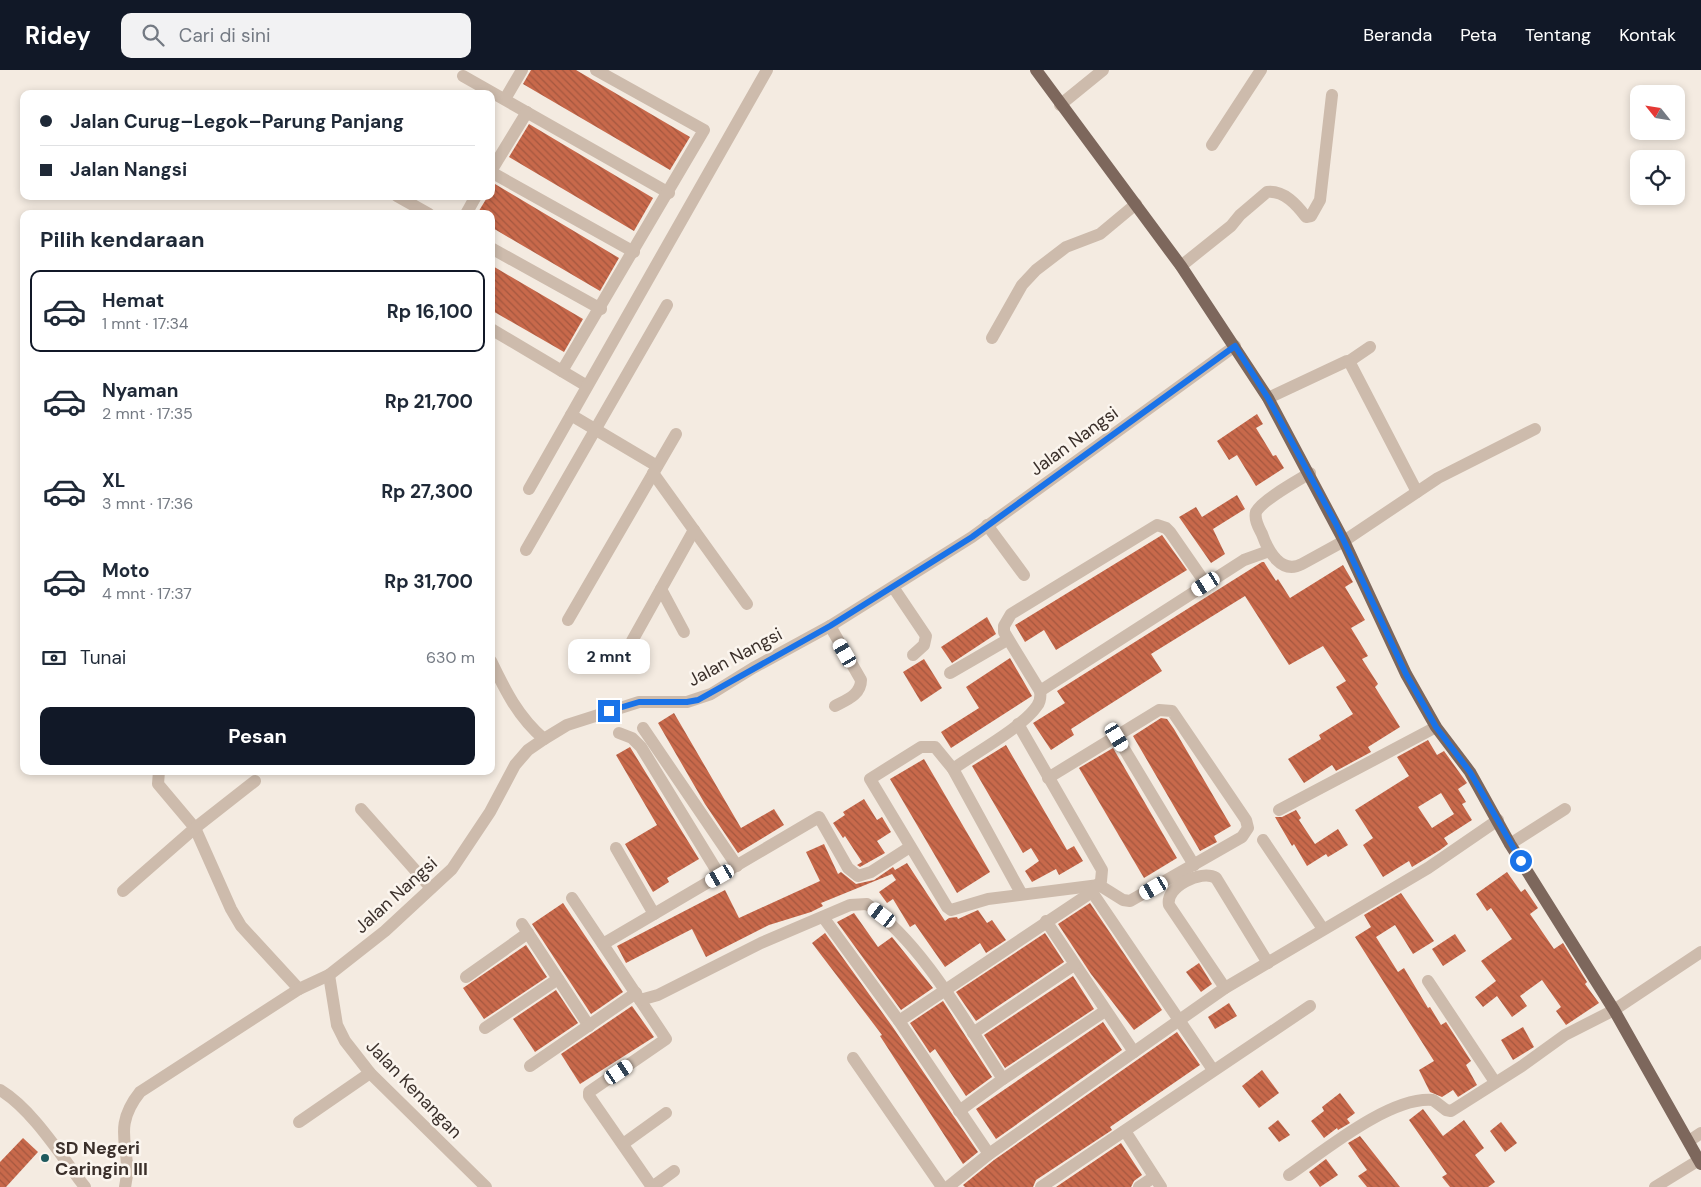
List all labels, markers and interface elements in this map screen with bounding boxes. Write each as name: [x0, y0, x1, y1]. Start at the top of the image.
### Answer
search box: [121, 13, 471, 58]
text: Ridey: [25, 20, 91, 51]
icon: search: [139, 21, 167, 49]
text: Cari di sini: [179, 23, 271, 48]
text: Beranda: [1363, 23, 1432, 47]
text: Peta: [1460, 23, 1497, 47]
text: Tentang: [1525, 23, 1591, 47]
text: Kontak: [1619, 23, 1676, 47]
north arrow: [1630, 85, 1685, 140]
map controls: [1630, 85, 1685, 205]
text: Jalan Curug–Legok–Parung Panjang: [70, 109, 404, 134]
button: locate: [1630, 150, 1685, 205]
text: Jalan Nangsi: [70, 157, 187, 182]
text: Pilih kendaraan: [40, 225, 204, 254]
text: Hemat: [102, 288, 164, 313]
icon: car: [42, 289, 87, 334]
text: Rp 16,100: [387, 299, 473, 324]
text: 1 mnt · 17:34: [102, 313, 189, 334]
text: Nyaman: [102, 378, 178, 403]
icon: car: [42, 379, 87, 424]
text: Rp 21,700: [385, 389, 473, 414]
street label: Jalan Nangsi: [1025, 401, 1123, 481]
text: 2 mnt · 17:35: [102, 403, 193, 424]
text: XL: [102, 468, 125, 493]
icon: car: [42, 469, 87, 514]
text: Rp 27,300: [381, 479, 473, 504]
text: 3 mnt · 17:36: [102, 493, 193, 514]
text: Moto: [102, 558, 150, 583]
icon: car: [42, 559, 87, 604]
text: Rp 31,700: [384, 569, 473, 594]
car: [1189, 570, 1222, 598]
text: 4 mnt · 17:37: [102, 583, 192, 604]
street label: Jalan Nangsi: [684, 622, 786, 692]
car: [831, 636, 858, 670]
callout: 2 mnt: [568, 638, 650, 674]
icon: cash: [40, 644, 68, 672]
text: Tunai: [80, 645, 126, 670]
text: 2 mnt: [587, 646, 631, 667]
text: 630 m: [426, 647, 475, 668]
route end: [598, 700, 620, 722]
button: Pesan: [40, 707, 475, 765]
car: [1102, 720, 1131, 754]
route start: [1510, 850, 1532, 872]
street label: Jalan Nangsi: [349, 851, 443, 939]
car: [703, 862, 736, 890]
car: [1137, 874, 1170, 902]
car: [865, 900, 898, 930]
street label: Jalan Kenangan: [361, 1034, 467, 1144]
car: [602, 1057, 635, 1087]
place label: SD Negeri Caringin III: [55, 1136, 148, 1181]
marker: SD Negeri Caringin III: [39, 1152, 51, 1164]

